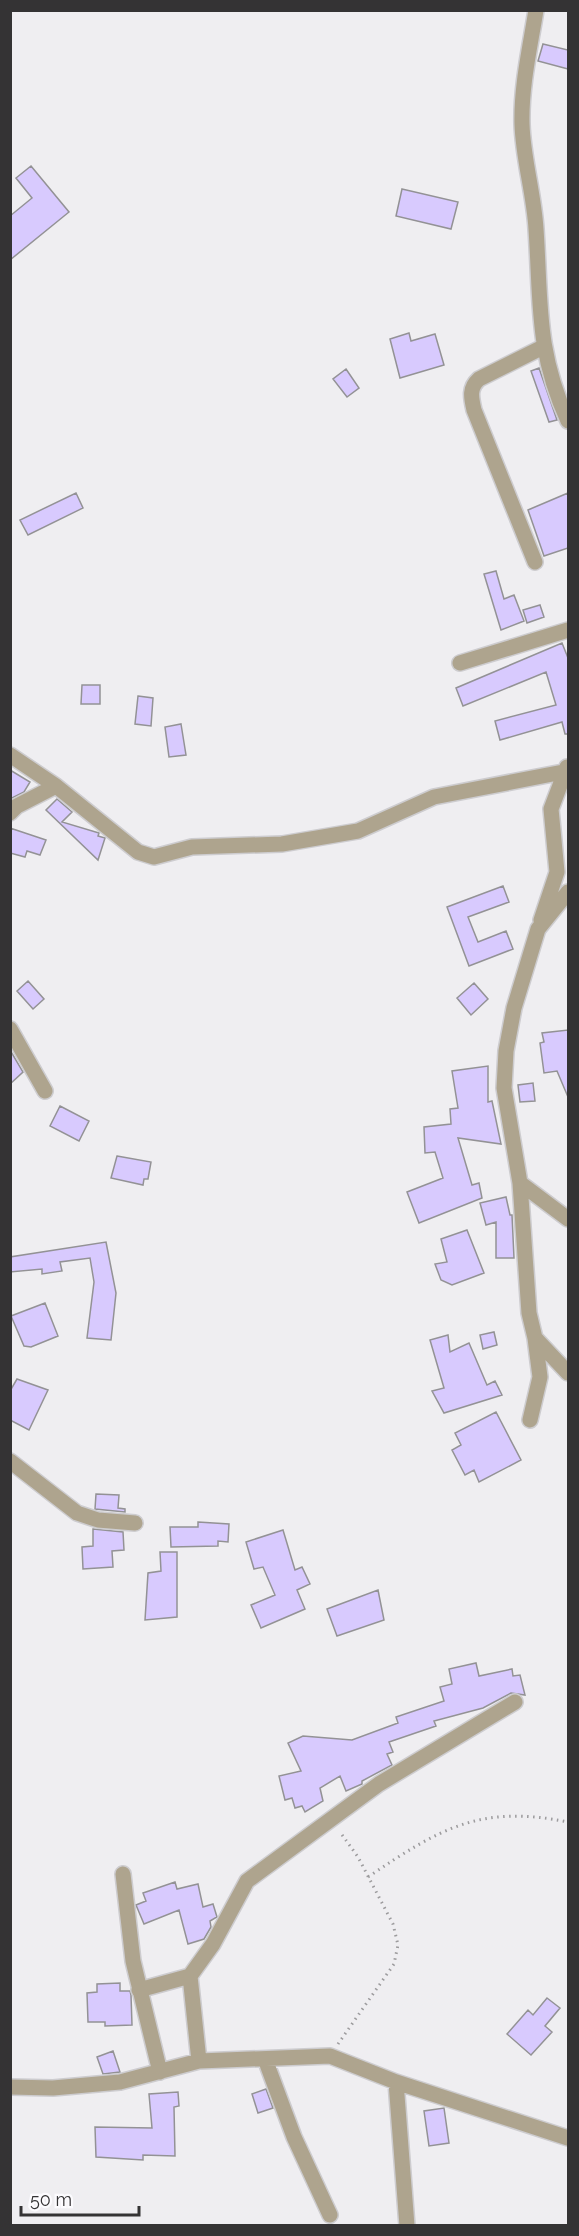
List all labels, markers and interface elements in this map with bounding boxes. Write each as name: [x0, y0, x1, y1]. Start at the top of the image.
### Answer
scale bar: [21, 2179, 140, 2217]
text: 50 m: [30, 2189, 72, 2210]

